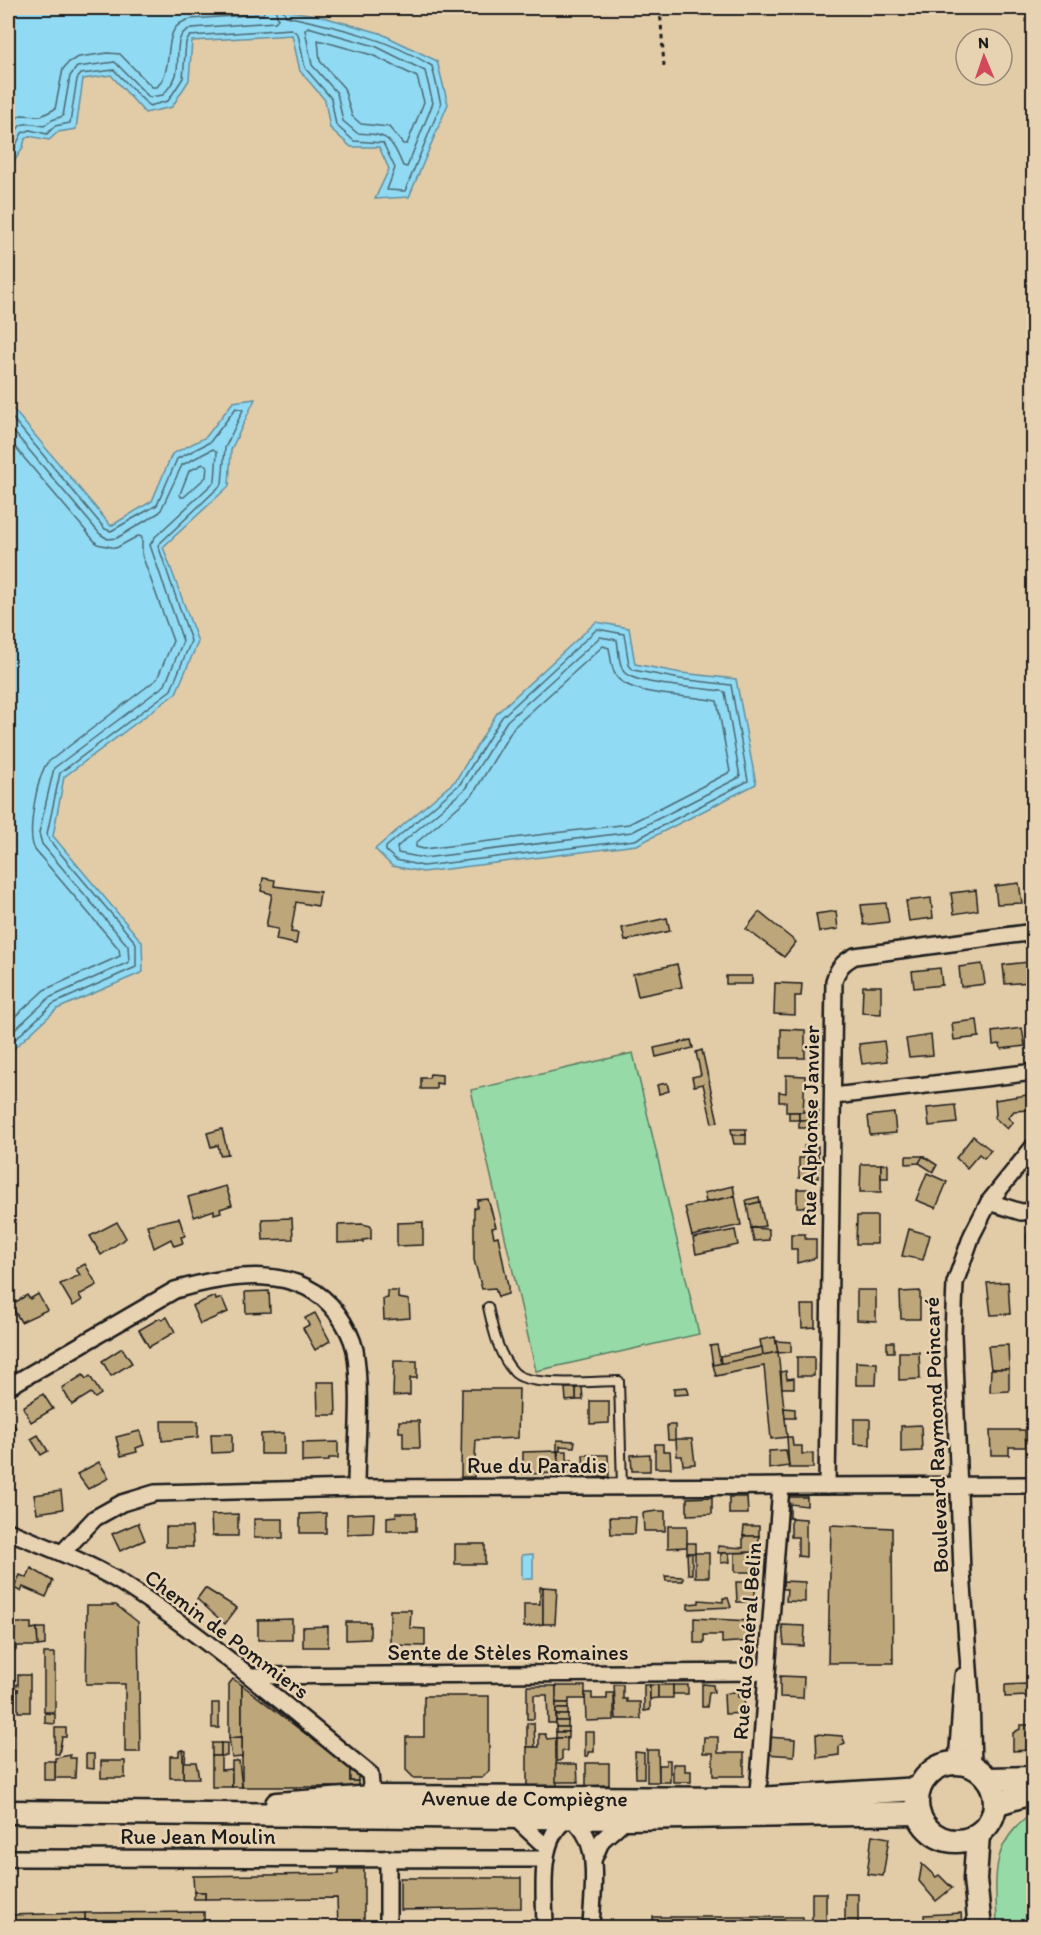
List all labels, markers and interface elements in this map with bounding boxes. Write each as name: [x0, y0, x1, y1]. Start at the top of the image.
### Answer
north arrow: [954, 27, 1014, 87]
text: N: [978, 33, 989, 52]
street label: Rue Alphonse Janvier: [795, 1024, 825, 1227]
street label: Boulevard Raymond Poincaré: [918, 1296, 954, 1574]
street label: Rue du Paradis: [467, 1452, 607, 1479]
street label: Rue du Général Belin: [727, 1541, 767, 1741]
street label: Chemin de Pommiers: [139, 1563, 315, 1705]
street label: Sente de Stèles Romaines: [387, 1639, 629, 1666]
street label: Avenue de Compiègne: [422, 1784, 628, 1812]
street label: Rue Jean Moulin: [120, 1823, 276, 1850]

